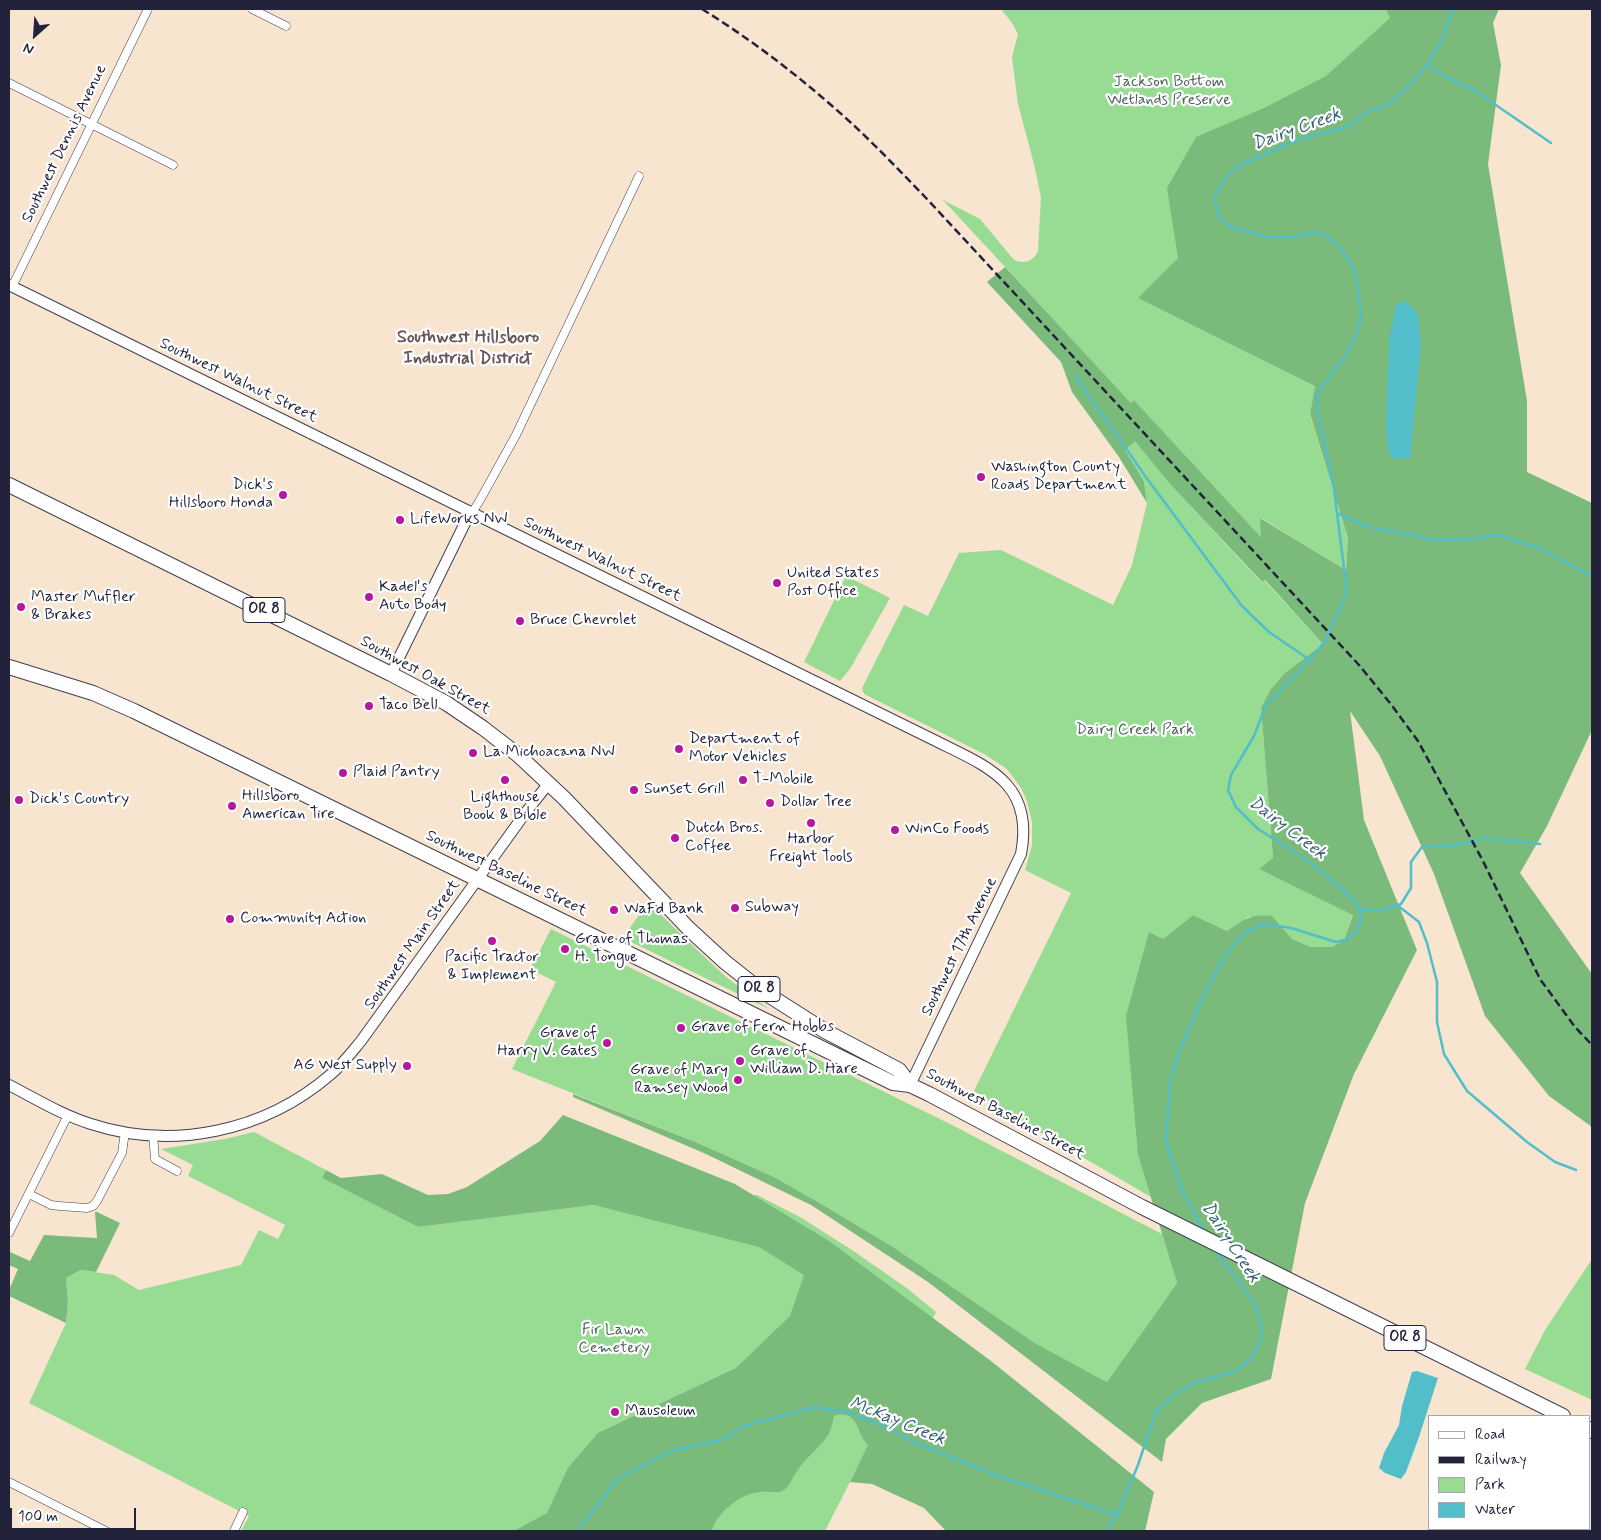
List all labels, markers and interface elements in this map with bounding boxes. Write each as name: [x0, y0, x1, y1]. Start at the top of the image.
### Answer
north arrow: [10, 10, 60, 60]
text: N: [20, 38, 37, 59]
street label: Southwest Dennis Avenue: [18, 62, 112, 226]
park label: Jackson Bottom Wetlands Preserve: [1107, 73, 1231, 111]
water label: Dairy Creek: [1250, 104, 1344, 156]
district label: Southwest Hillsboro Industrial District: [397, 327, 539, 369]
street label: Southwest Walnut Street: [156, 334, 320, 428]
place label: Washington County Roads Department: [991, 458, 1127, 496]
marker: Washington County Roads Department: [975, 471, 987, 483]
place label: Dick's Hillsboro Honda: [169, 476, 273, 514]
marker: Dick's Hillsboro Honda: [277, 489, 289, 501]
place label: LifeWorks NW: [410, 510, 508, 530]
street label: Southwest Walnut Street: [520, 513, 684, 607]
marker: LifeWorks NW: [394, 514, 406, 526]
place label: United States Post Office: [787, 564, 879, 602]
marker: United States Post Office: [771, 577, 783, 589]
place label: Kadel's Auto Body: [379, 578, 446, 616]
place label: Master Muffler & Brakes: [31, 588, 136, 626]
marker: Kadel's Auto Body: [363, 591, 375, 603]
road number: OR 8: [243, 598, 285, 622]
marker: Master Muffler & Brakes: [15, 601, 27, 613]
place label: Bruce Chevrolet: [530, 611, 636, 631]
marker: Bruce Chevrolet: [514, 615, 526, 627]
street label: Southwest Oak Street: [357, 632, 493, 720]
place label: Taco Bell: [379, 696, 438, 716]
marker: Taco Bell: [363, 700, 375, 712]
park label: Dairy Creek Park: [1076, 721, 1194, 741]
place label: Department of Motor Vehicles: [689, 730, 800, 768]
place label: La Michoacana NW: [483, 743, 615, 763]
marker: Department of Motor Vehicles: [673, 743, 685, 755]
marker: La Michoacana NW: [467, 747, 479, 759]
place label: Plaid Pantry: [353, 763, 440, 783]
marker: Plaid Pantry: [337, 767, 349, 779]
place label: T-Mobile: [753, 770, 814, 790]
marker: Lighthouse Book & Bible: [499, 774, 511, 786]
marker: T-Mobile: [737, 774, 749, 786]
place label: Sunset Grill: [644, 780, 725, 800]
marker: Sunset Grill: [628, 784, 640, 796]
place label: Hillsboro American Tire: [242, 787, 334, 825]
place label: Lighthouse Book & Bible: [463, 788, 547, 826]
place label: Dick's Country: [29, 790, 129, 810]
place label: Dollar Tree: [780, 793, 852, 813]
water label: Dairy Creek: [1244, 793, 1330, 865]
marker: Dick's Country: [13, 794, 25, 806]
marker: Dollar Tree: [764, 797, 776, 809]
marker: Hillsboro American Tire: [226, 800, 238, 812]
marker: Harbor Freight Tools: [805, 817, 817, 829]
place label: Dutch Bros. Coffee: [685, 819, 762, 857]
place label: WinCo Foods: [905, 820, 989, 840]
marker: WinCo Foods: [889, 824, 901, 836]
street label: Southwest Baseline Street: [422, 827, 590, 921]
place label: Harbor Freight Tools: [769, 830, 853, 868]
marker: Dutch Bros. Coffee: [669, 832, 681, 844]
street label: Southwest 17th Avenue: [918, 874, 1002, 1020]
street label: Southwest Main Street: [361, 876, 465, 1014]
place label: Subway: [745, 898, 799, 918]
place label: WaFd Bank: [624, 900, 704, 920]
marker: Subway: [729, 902, 741, 914]
marker: WaFd Bank: [608, 904, 620, 916]
place label: Community Action: [240, 909, 366, 929]
marker: Community Action: [224, 913, 236, 925]
place label: Grave of Thomas H. Tongue: [575, 930, 688, 968]
marker: Pacific Tractor & Implement: [486, 935, 498, 947]
marker: Grave of Thomas H. Tongue: [559, 943, 571, 955]
place label: Pacific Tractor & Implement: [445, 948, 539, 986]
road number: OR 8: [738, 976, 780, 1002]
place label: Grave of Fern Hobbs: [691, 1018, 834, 1038]
marker: Grave of Fern Hobbs: [675, 1022, 687, 1034]
place label: Grave of Harry V. Gates: [497, 1024, 597, 1062]
marker: Grave of Harry V. Gates: [601, 1037, 613, 1049]
place label: Grave of William D. Hare: [750, 1042, 858, 1080]
marker: Grave of William D. Hare: [734, 1055, 746, 1067]
place label: AG West Supply: [293, 1056, 397, 1076]
marker: AG West Supply: [401, 1060, 413, 1072]
place label: Grave of Mary Ramsey Wood: [630, 1061, 728, 1099]
street label: Southwest Baseline Street: [922, 1065, 1088, 1165]
marker: Grave of Mary Ramsey Wood: [732, 1074, 744, 1086]
water label: Dairy Creek: [1196, 1199, 1264, 1287]
park label: Fir Lawn Cemetery: [578, 1321, 650, 1359]
road number: OR 8: [1384, 1326, 1426, 1350]
water label: McKay Creek: [846, 1393, 948, 1451]
place label: Mausoleum: [625, 1402, 696, 1422]
marker: Mausoleum: [609, 1406, 621, 1418]
legend: [1428, 1415, 1591, 1530]
text: Road: [1475, 1425, 1505, 1445]
text: Railway: [1475, 1450, 1527, 1470]
text: Park: [1475, 1475, 1505, 1495]
scale bar: [12, 1498, 139, 1530]
text: Water: [1475, 1500, 1515, 1520]
text: 100 m: [18, 1507, 58, 1527]

